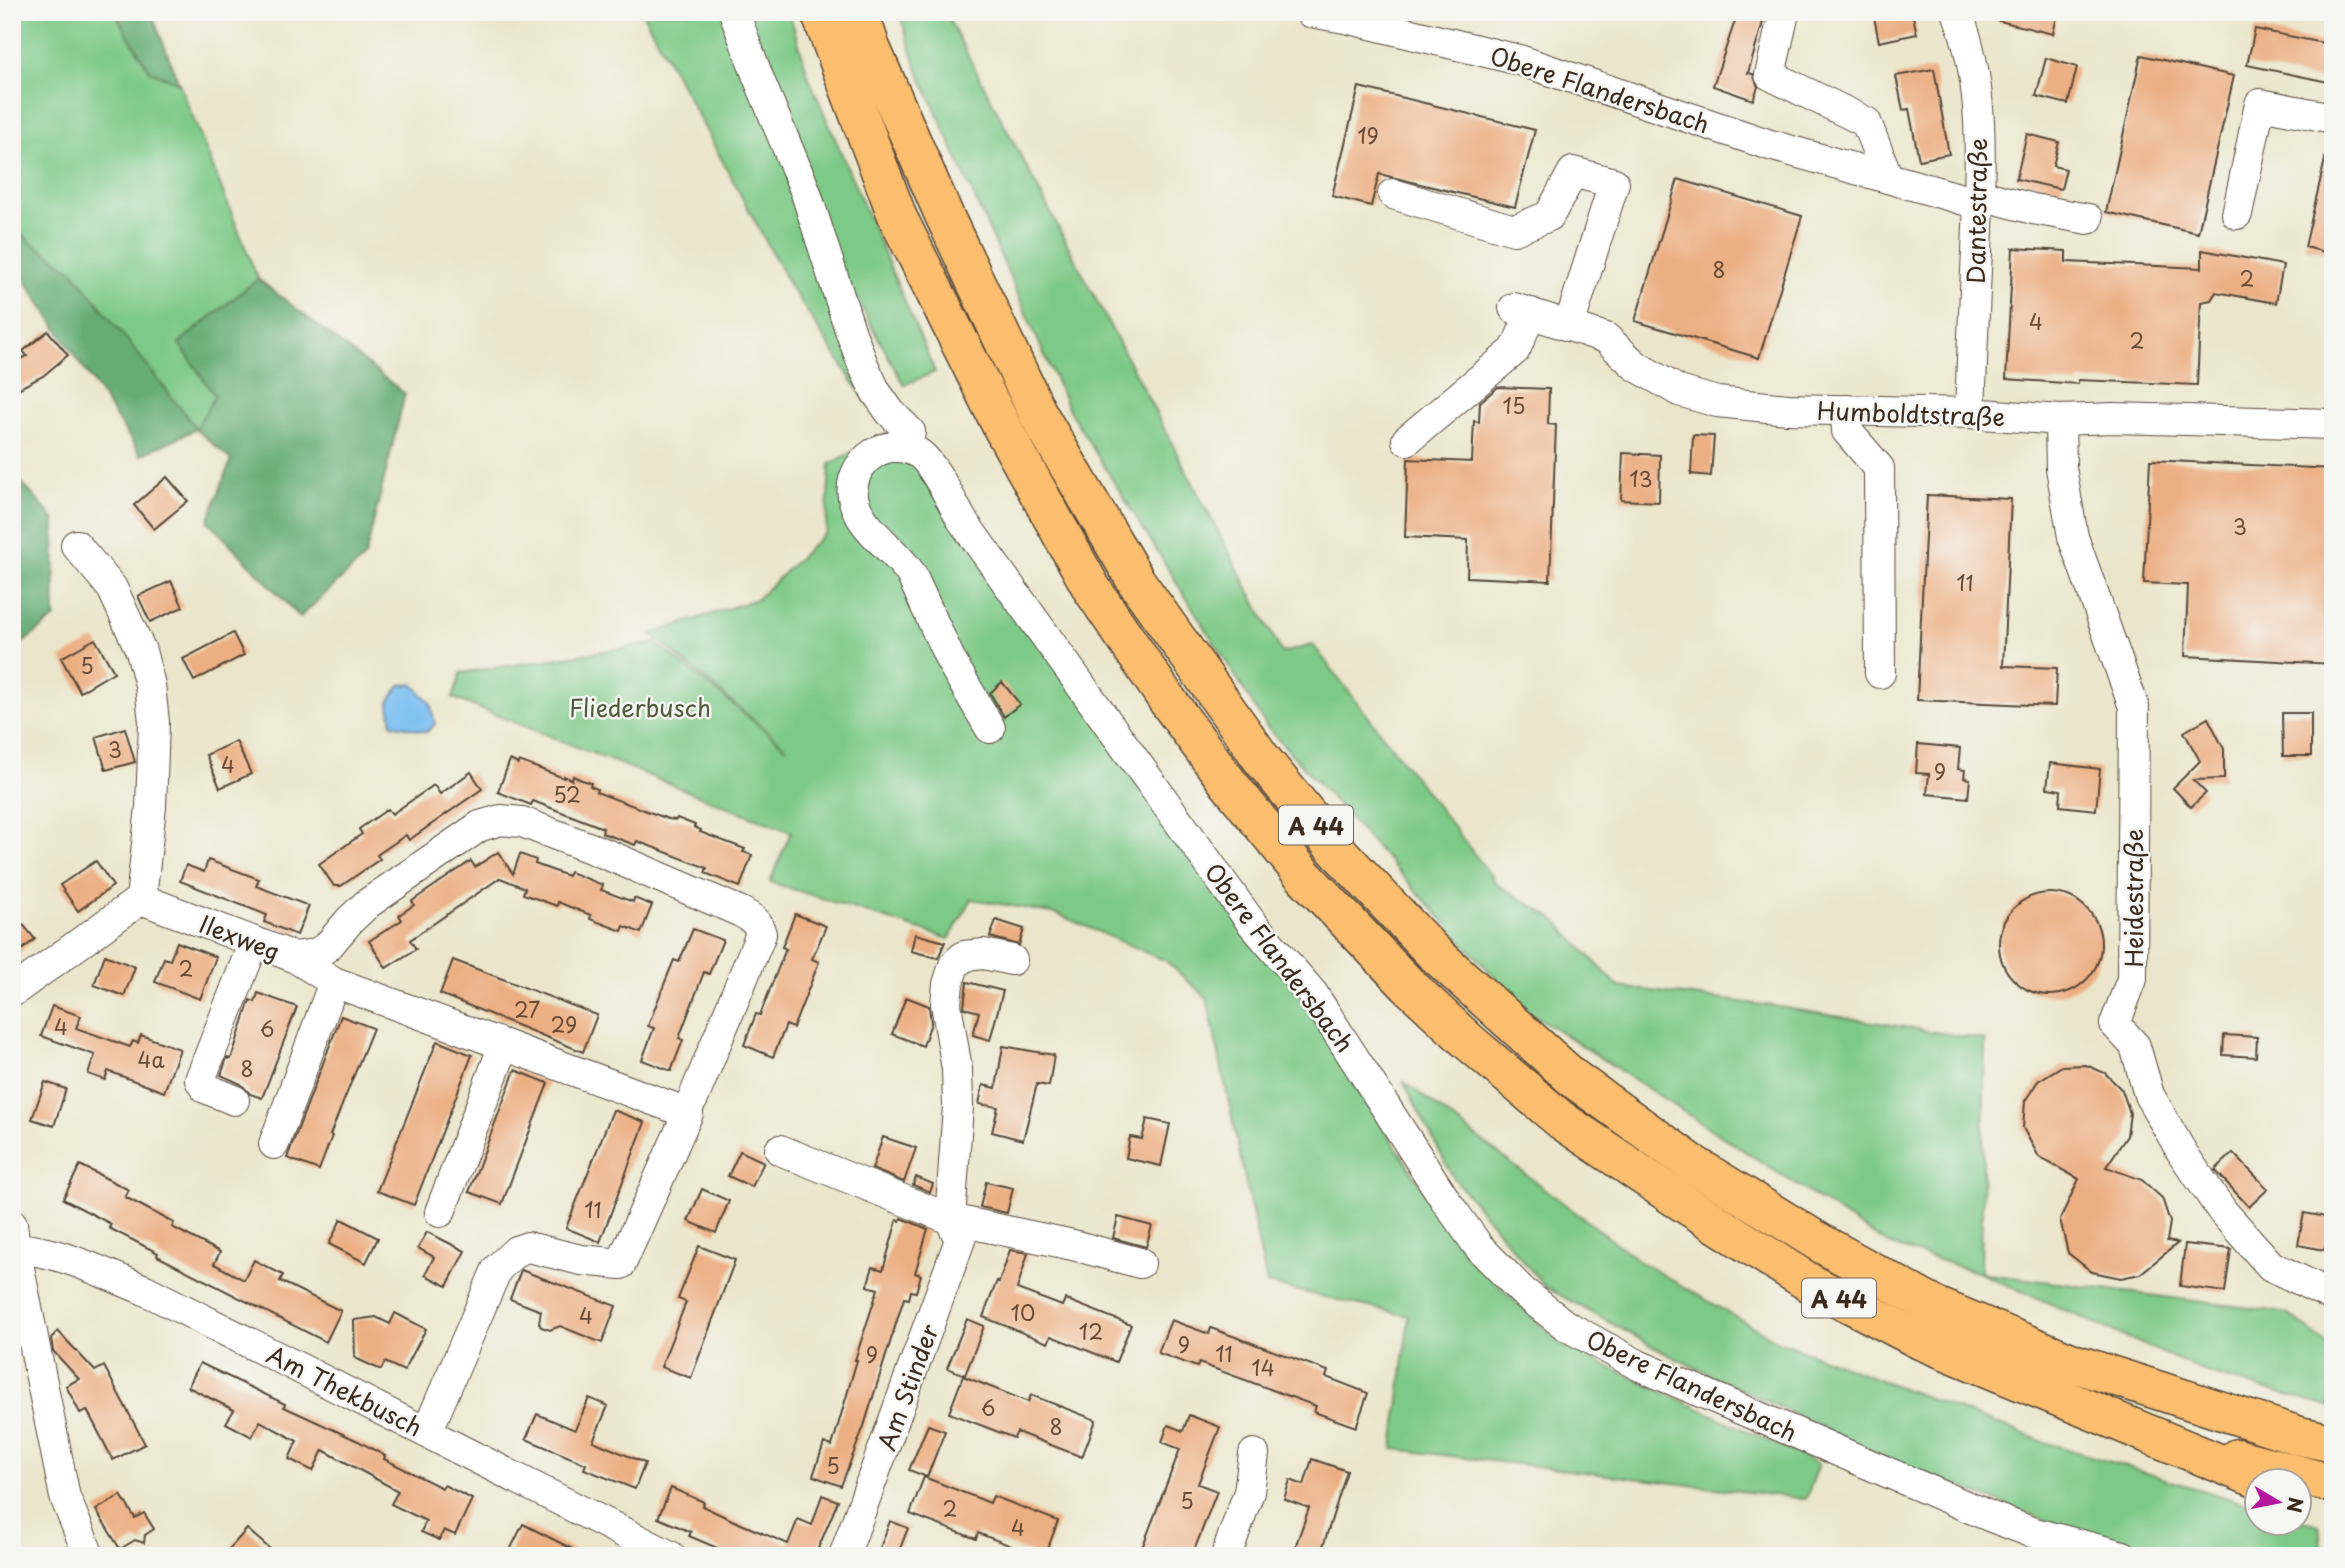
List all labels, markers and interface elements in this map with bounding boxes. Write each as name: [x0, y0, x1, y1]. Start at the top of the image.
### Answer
street label: Obere Flandersbach: [1486, 37, 1714, 141]
house number: 19: [1357, 119, 1379, 151]
street label: Dantestraße: [1957, 138, 1995, 284]
house number: 8: [1712, 253, 1726, 285]
house number: 2: [2240, 262, 2254, 294]
house number: 4: [2029, 305, 2043, 337]
house number: 2: [2130, 324, 2144, 356]
house number: 15: [1503, 389, 1525, 421]
street label: Humboldtstraße: [1816, 392, 2006, 434]
house number: 13: [1629, 462, 1653, 494]
house number: 3: [2233, 510, 2247, 542]
house number: 11: [1956, 566, 1974, 598]
house number: 5: [80, 649, 94, 681]
park label: Fliederbusch: [569, 689, 711, 725]
house number: 3: [108, 733, 122, 765]
house number: 4: [221, 748, 235, 780]
house number: 9: [1934, 755, 1946, 787]
house number: 52: [553, 778, 581, 810]
road number: A 44: [1279, 806, 1353, 845]
street label: Heidestraße: [2115, 829, 2151, 967]
street label: Obere Flandersbach: [1197, 855, 1363, 1059]
street label: Ilexweg: [194, 905, 286, 969]
house number: 2: [179, 952, 193, 984]
house number: 27: [514, 993, 540, 1025]
house number: 29: [551, 1008, 577, 1040]
house number: 4: [54, 1010, 68, 1042]
house number: 6: [260, 1012, 274, 1044]
house number: 4a: [138, 1043, 164, 1075]
house number: 8: [240, 1052, 254, 1084]
house number: 11: [584, 1193, 602, 1225]
road number: A 44: [1802, 1278, 1876, 1317]
house number: 10: [1011, 1296, 1035, 1328]
house number: 4: [579, 1299, 593, 1331]
house number: 12: [1079, 1315, 1103, 1347]
street label: Am Stinder: [868, 1319, 946, 1455]
street label: Obere Flandersbach: [1581, 1320, 1803, 1450]
house number: 9: [1178, 1328, 1190, 1360]
street label: Am Thekbusch: [261, 1335, 429, 1445]
house number: 11: [1215, 1337, 1233, 1369]
house number: 9: [866, 1338, 878, 1370]
house number: 14: [1251, 1351, 1275, 1383]
house number: 6: [981, 1391, 995, 1423]
house number: 8: [1049, 1410, 1063, 1442]
house number: 5: [826, 1449, 840, 1481]
north arrow: [2244, 1466, 2314, 1536]
house number: 5: [1180, 1484, 1194, 1516]
house number: 2: [943, 1492, 957, 1524]
text: N: [2281, 1495, 2311, 1515]
house number: 4: [1011, 1511, 1025, 1543]

